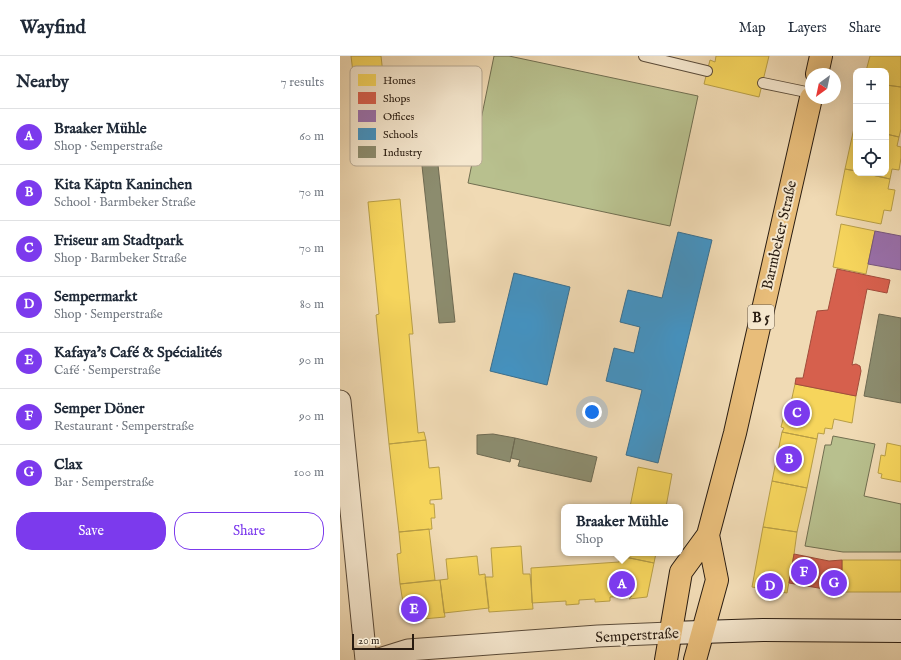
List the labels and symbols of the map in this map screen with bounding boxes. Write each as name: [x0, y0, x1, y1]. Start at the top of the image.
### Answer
legend: [350, 66, 482, 166]
north arrow: [805, 68, 841, 104]
text: Homes: [383, 74, 416, 88]
text: Shops: [383, 92, 410, 106]
text: Offices: [383, 110, 414, 124]
text: Schools: [383, 128, 418, 142]
text: Industry: [383, 146, 423, 160]
street label: Barmbeker Straße: [758, 179, 801, 292]
road number: B 5: [748, 305, 774, 329]
pin: C: [784, 398, 810, 428]
your location: [582, 402, 602, 422]
pin: B: [776, 444, 802, 474]
pin: F: [791, 557, 817, 587]
pin: G: [821, 568, 847, 598]
pin: A: [609, 569, 635, 599]
pin: D: [757, 571, 783, 601]
pin: E: [401, 594, 427, 624]
street label: Semperstraße: [595, 624, 679, 647]
scale bar: [352, 632, 414, 651]

